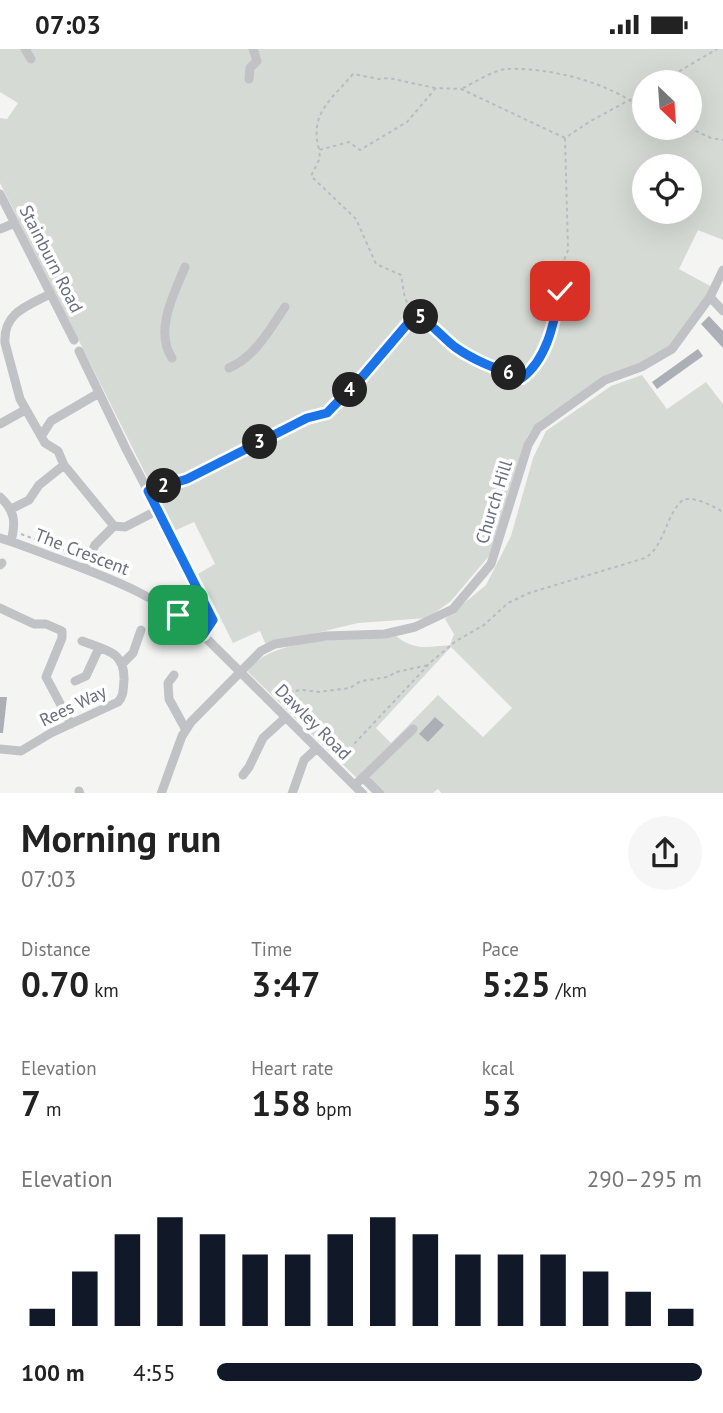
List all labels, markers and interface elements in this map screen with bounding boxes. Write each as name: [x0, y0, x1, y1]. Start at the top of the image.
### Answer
text: 07:03: [35, 8, 101, 41]
north arrow: [632, 70, 702, 140]
map controls: [632, 70, 702, 224]
button: locate: [632, 154, 702, 224]
street label: Stainburn Road: [15, 201, 88, 316]
pin: [530, 261, 590, 321]
icon: check: [541, 272, 579, 310]
pin: 5: [404, 299, 438, 335]
text: 5: [415, 304, 426, 328]
pin: 6: [491, 355, 526, 391]
text: 6: [503, 360, 514, 384]
pin: 4: [332, 373, 368, 407]
text: 4: [344, 377, 355, 401]
pin: 3: [243, 425, 278, 459]
text: 3: [254, 429, 265, 453]
street label: Church Hill: [470, 457, 517, 546]
pin: 2: [146, 469, 182, 503]
text: 2: [158, 473, 169, 497]
street label: The Crescent: [32, 523, 133, 580]
pin: [148, 585, 208, 645]
icon: arrive: [159, 596, 197, 634]
street label: Rees Way: [36, 679, 110, 732]
street label: Dawley Road: [270, 679, 356, 765]
text: Morning run: [21, 813, 221, 862]
button: share: [628, 816, 702, 890]
text: 07:03: [21, 864, 76, 893]
text: Distance: [21, 937, 91, 961]
text: Time: [251, 937, 292, 961]
text: Pace: [482, 937, 519, 961]
text: 0.70: [21, 961, 89, 1007]
text: 3:47: [251, 961, 320, 1007]
text: 5:25: [482, 961, 551, 1007]
text: km: [89, 978, 119, 1002]
text: /km: [551, 978, 587, 1002]
text: Elevation: [21, 1056, 97, 1080]
text: Heart rate: [251, 1056, 333, 1080]
text: kcal: [482, 1056, 514, 1080]
text: 7: [21, 1080, 41, 1126]
text: 158: [251, 1080, 311, 1126]
text: 53: [482, 1080, 521, 1126]
text: m: [41, 1097, 61, 1121]
text: bpm: [311, 1097, 352, 1121]
text: Elevation: [21, 1164, 113, 1193]
text: 290–295 m: [587, 1164, 702, 1193]
text: 100 m: [21, 1358, 84, 1387]
text: 4:55: [133, 1358, 176, 1387]

